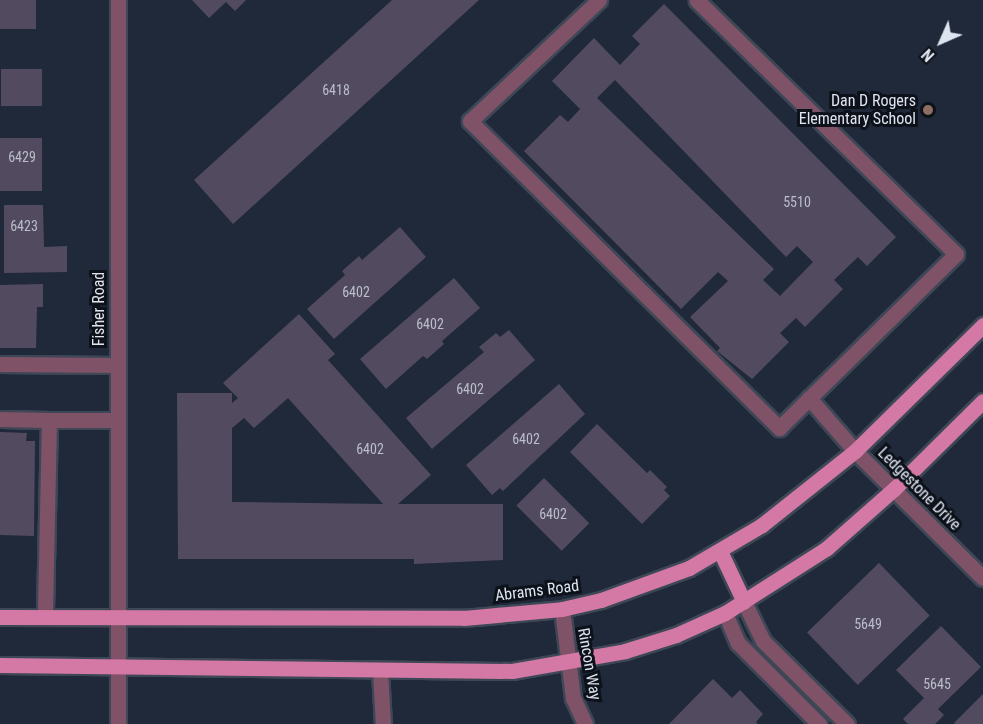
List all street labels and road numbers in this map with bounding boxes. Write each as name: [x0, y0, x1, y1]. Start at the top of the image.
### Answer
street label: Fisher Road: [89, 272, 109, 346]
street label: Ledgestone Drive: [874, 444, 964, 534]
street label: Abrams Road: [494, 576, 580, 606]
street label: Rincon Way: [573, 626, 605, 702]

